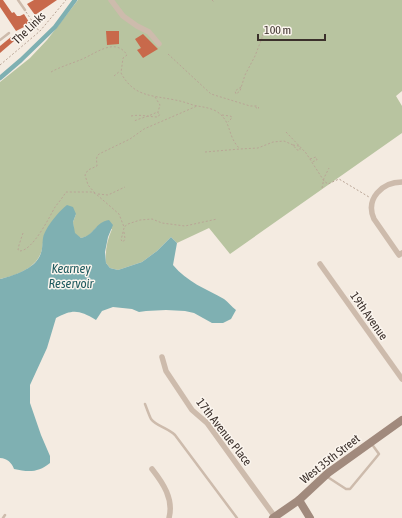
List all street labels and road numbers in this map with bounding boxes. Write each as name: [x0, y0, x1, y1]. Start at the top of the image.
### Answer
street label: The Links: [10, 9, 48, 47]
street label: 19th Avenue: [347, 289, 391, 343]
street label: 17th Avenue Place: [193, 396, 255, 468]
street label: West 35th Street: [297, 431, 363, 487]

